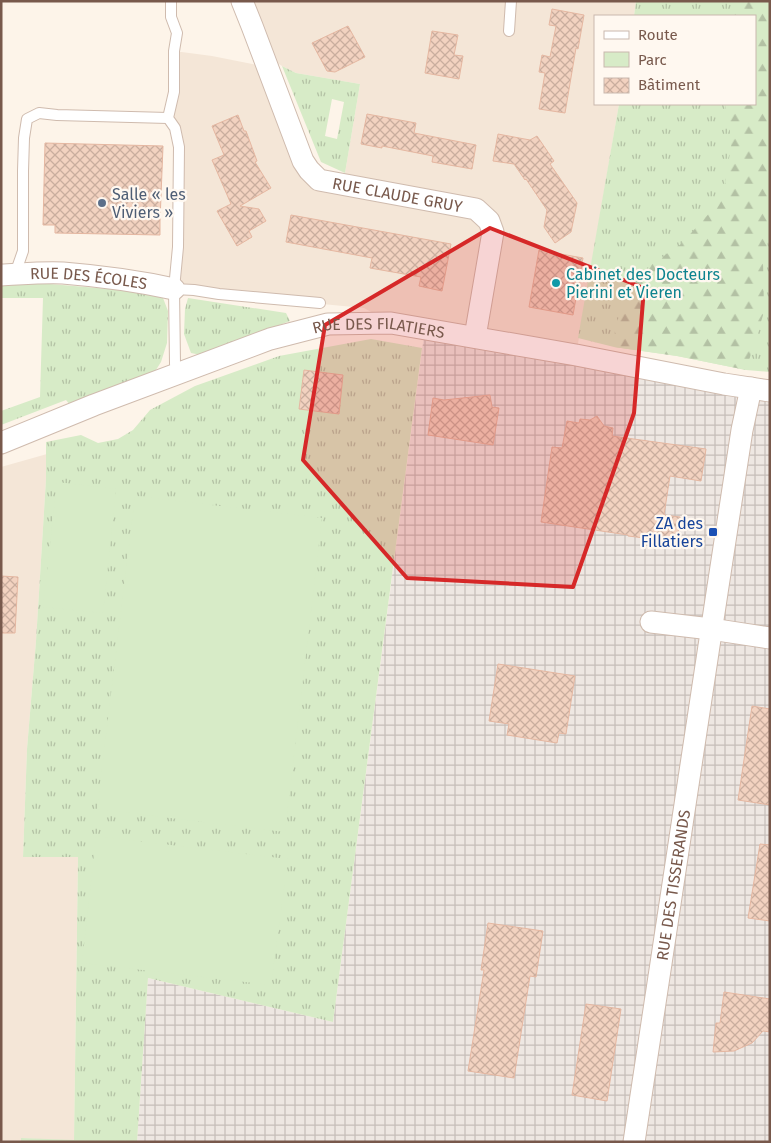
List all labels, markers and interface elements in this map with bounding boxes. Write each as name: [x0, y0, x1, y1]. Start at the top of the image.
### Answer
legend: [594, 15, 756, 105]
text: Route: [638, 26, 678, 44]
text: Parc: [638, 51, 667, 69]
text: Bâtiment: [638, 76, 701, 94]
street label: RUE CLAUDE GRUY: [331, 173, 464, 216]
place label: Salle « les Viviers »: [112, 185, 186, 222]
marker: Salle « les Viviers »: [96, 197, 108, 209]
street label: RUE DES ÉCOLES: [30, 263, 149, 293]
place label: Cabinet des Docteurs Pierini et Vieren: [566, 265, 720, 302]
marker: Cabinet des Docteurs Pierini et Vieren: [550, 277, 562, 289]
street label: RUE DES FILATIERS: [310, 313, 446, 342]
place label: ZA des Fillatiers: [641, 514, 703, 551]
marker: ZA des Fillatiers: [707, 526, 719, 538]
street label: RUE DES TISSERANDS: [652, 808, 694, 962]

